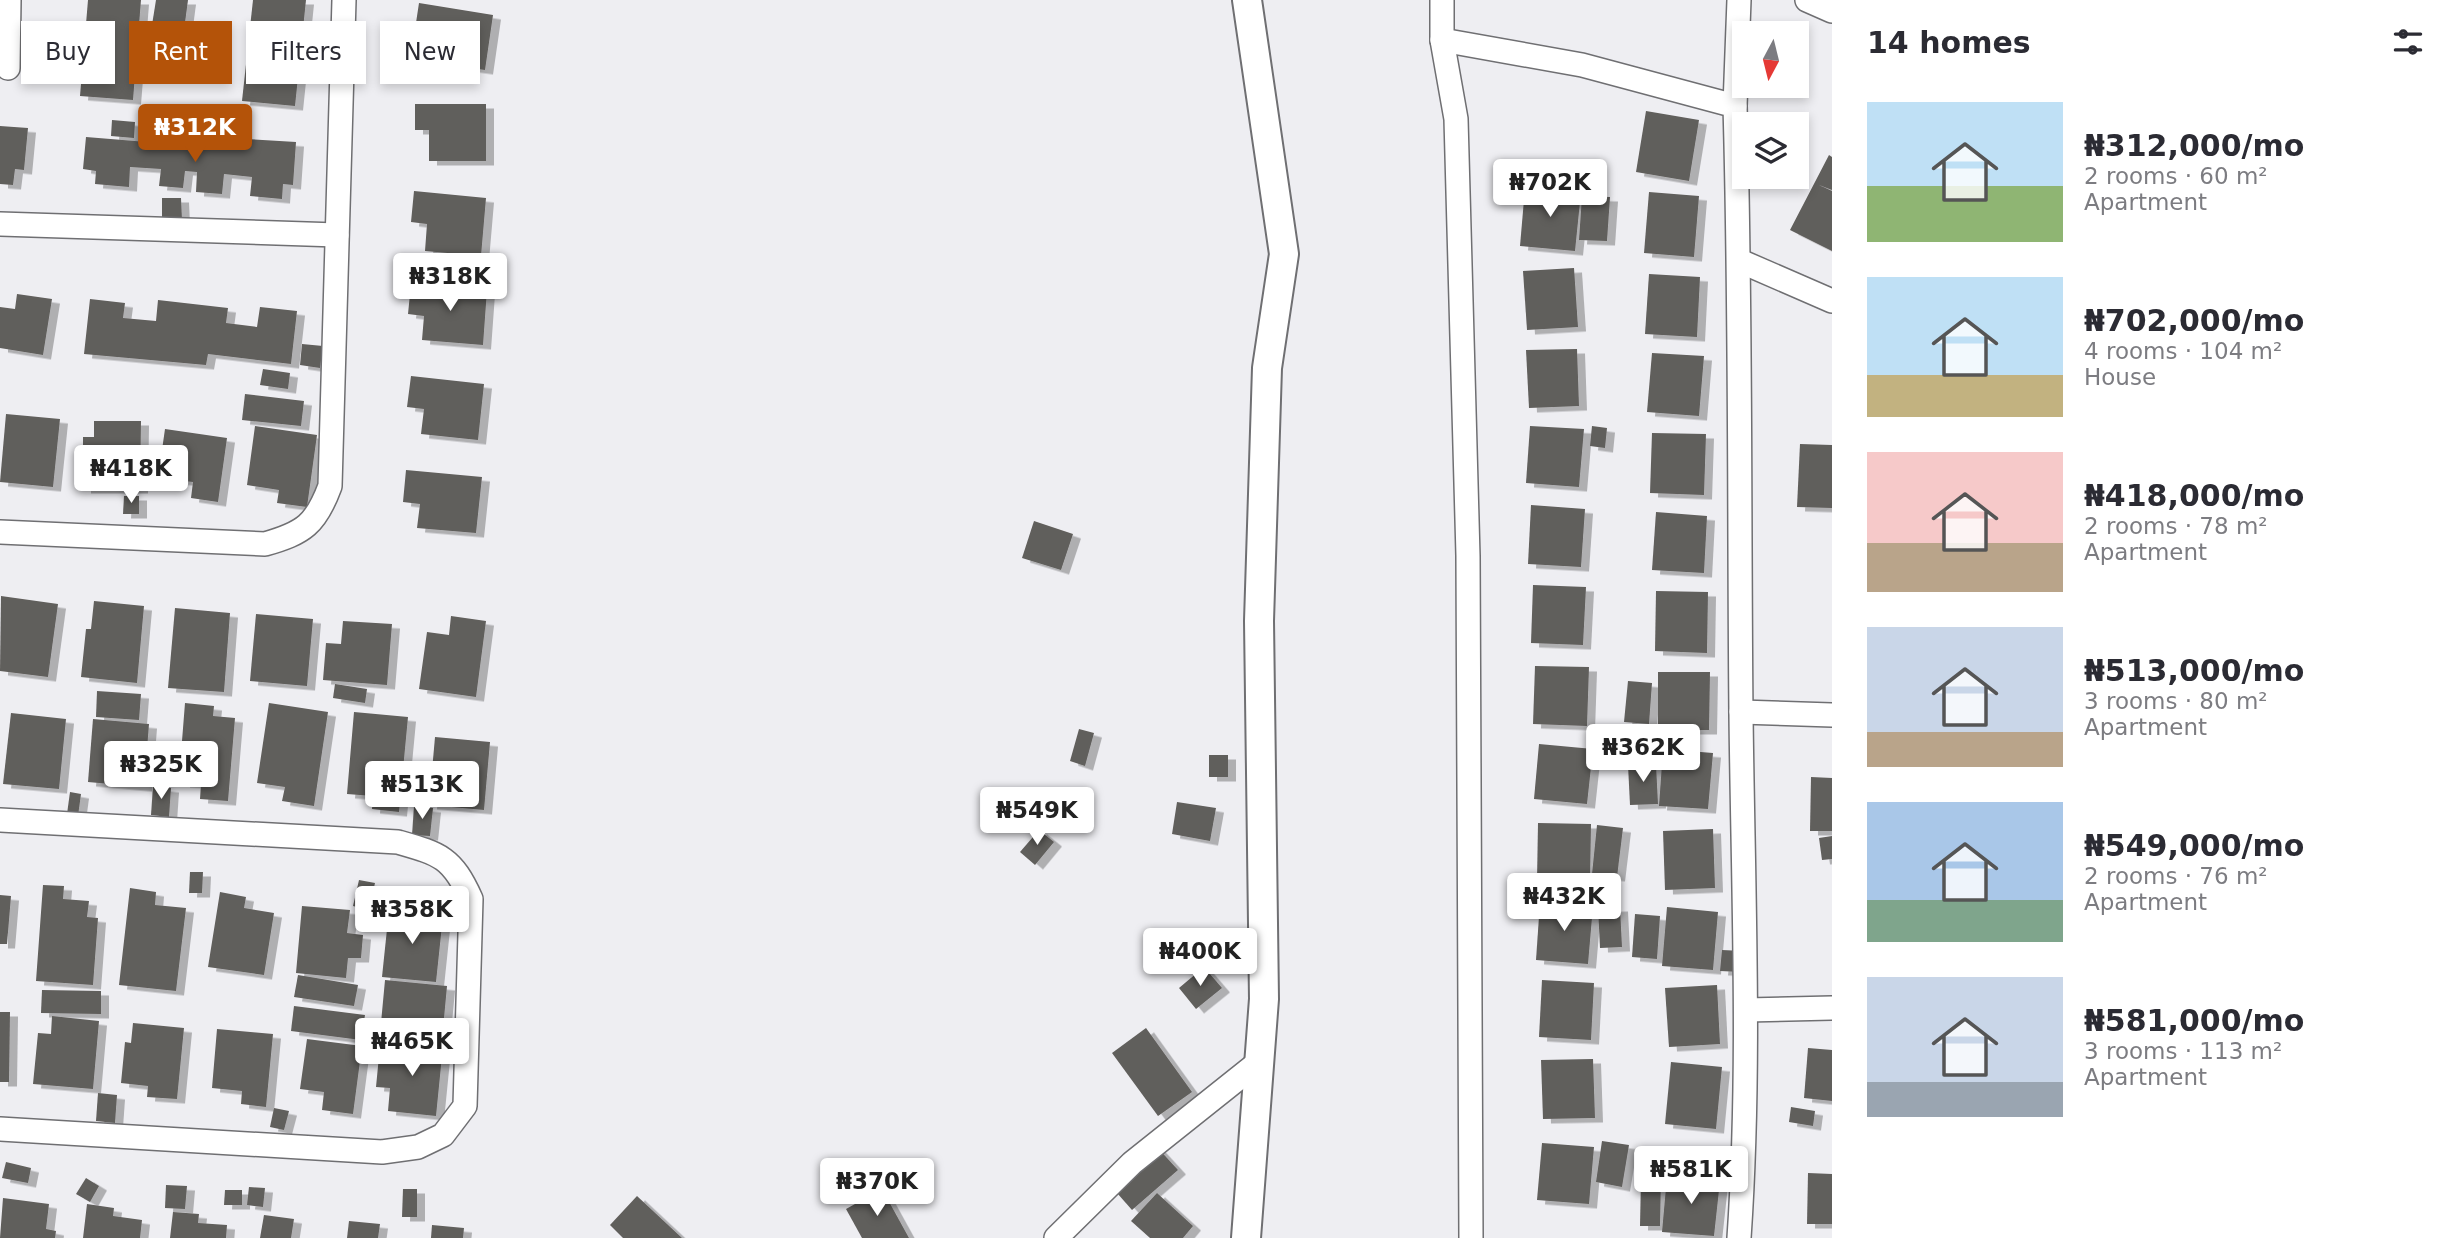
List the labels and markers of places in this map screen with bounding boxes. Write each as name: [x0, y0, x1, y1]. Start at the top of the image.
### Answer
pin: ₦312K: [146, 104, 244, 164]
pin: ₦702K: [1501, 160, 1599, 219]
pin: ₦318K: [401, 254, 499, 313]
pin: ₦418K: [82, 446, 180, 505]
pin: ₦362K: [1594, 724, 1692, 784]
pin: ₦325K: [112, 742, 210, 801]
pin: ₦513K: [373, 762, 471, 821]
pin: ₦549K: [988, 788, 1086, 847]
pin: ₦432K: [1515, 874, 1613, 933]
pin: ₦358K: [363, 886, 461, 946]
pin: ₦400K: [1151, 928, 1249, 988]
pin: ₦465K: [363, 1018, 461, 1078]
pin: ₦581K: [1642, 1146, 1740, 1206]
pin: ₦370K: [828, 1158, 926, 1218]

